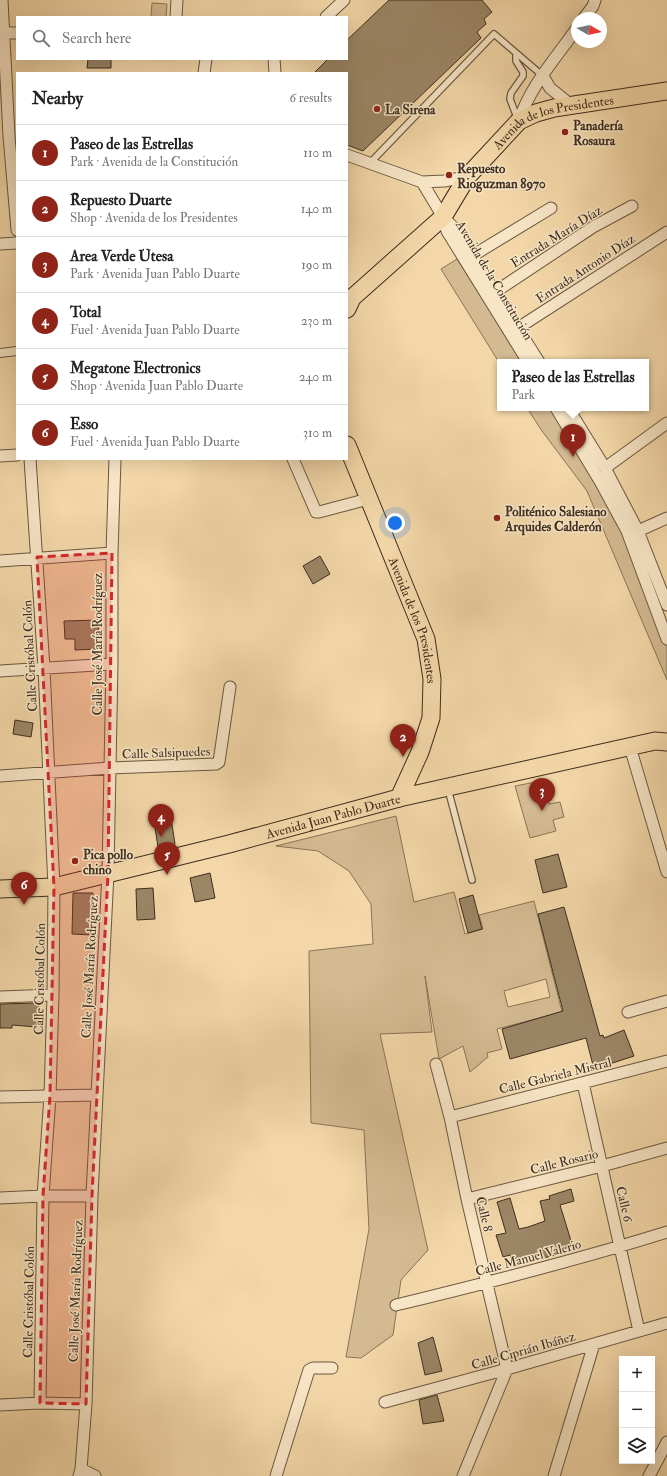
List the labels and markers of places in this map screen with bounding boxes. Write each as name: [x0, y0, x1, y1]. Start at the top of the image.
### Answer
place label: La Sirena: [385, 102, 436, 118]
marker: La Sirena: [372, 104, 382, 114]
place label: Panadería Rosaura: [573, 118, 624, 149]
marker: Panadería Rosaura: [560, 127, 570, 137]
place label: Repuesto Rioguzman 8970: [457, 161, 546, 193]
marker: Repuesto Rioguzman 8970: [444, 170, 454, 180]
pin: 1: [560, 424, 586, 457]
place label: Politénico Salesiano Arquides Calderón: [504, 504, 607, 536]
marker: Politénico Salesiano Arquides Calderón: [492, 513, 502, 523]
pin: 2: [390, 724, 416, 757]
pin: 3: [529, 778, 555, 811]
pin: 4: [148, 804, 174, 837]
pin: 5: [154, 842, 180, 875]
place label: Pica pollo chino: [83, 847, 134, 878]
marker: Pica pollo chino: [70, 856, 80, 866]
pin: 6: [11, 872, 37, 905]

